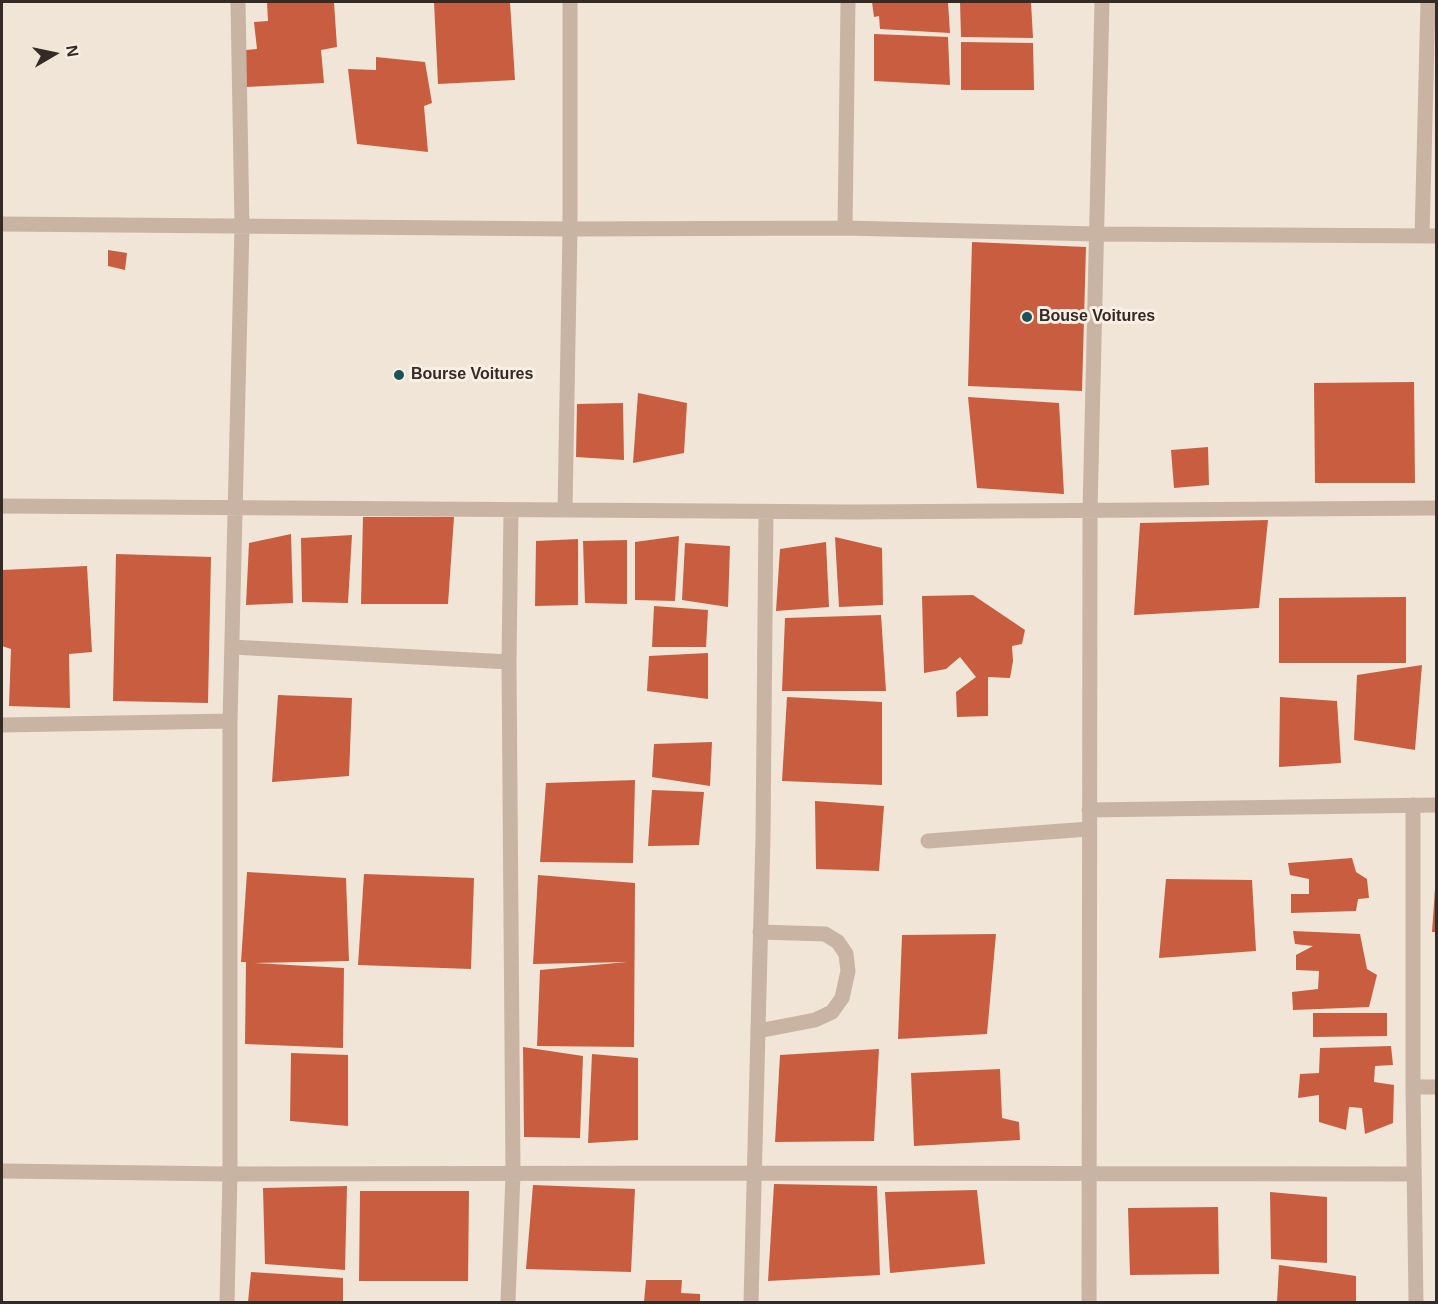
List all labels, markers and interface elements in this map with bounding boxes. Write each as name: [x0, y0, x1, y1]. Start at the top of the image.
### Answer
north arrow: [24, 24, 84, 84]
text: N: [63, 44, 82, 58]
place label: Bouse Voitures: [1039, 307, 1155, 327]
marker: Bouse Voitures: [1020, 310, 1034, 324]
place label: Bourse Voitures: [411, 365, 533, 385]
marker: Bourse Voitures: [392, 368, 406, 382]

